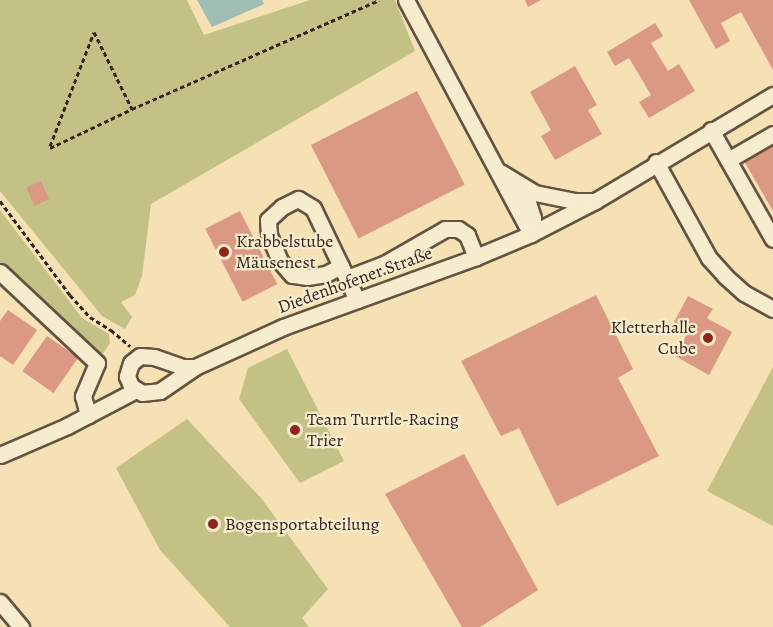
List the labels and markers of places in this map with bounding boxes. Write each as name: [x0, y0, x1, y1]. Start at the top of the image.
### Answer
place label: Krabbelstube Mäusenest: [236, 231, 333, 274]
marker: Krabbelstube Mäusenest: [217, 245, 231, 259]
place label: Kletterhalle Cube: [611, 317, 696, 360]
marker: Kletterhalle Cube: [701, 331, 715, 345]
place label: Team Turrtle-Racing Trier: [307, 409, 459, 452]
marker: Team Turrtle-Racing Trier: [288, 423, 302, 437]
place label: Bogensportabteilung: [225, 513, 380, 535]
marker: Bogensportabteilung: [206, 517, 220, 531]

